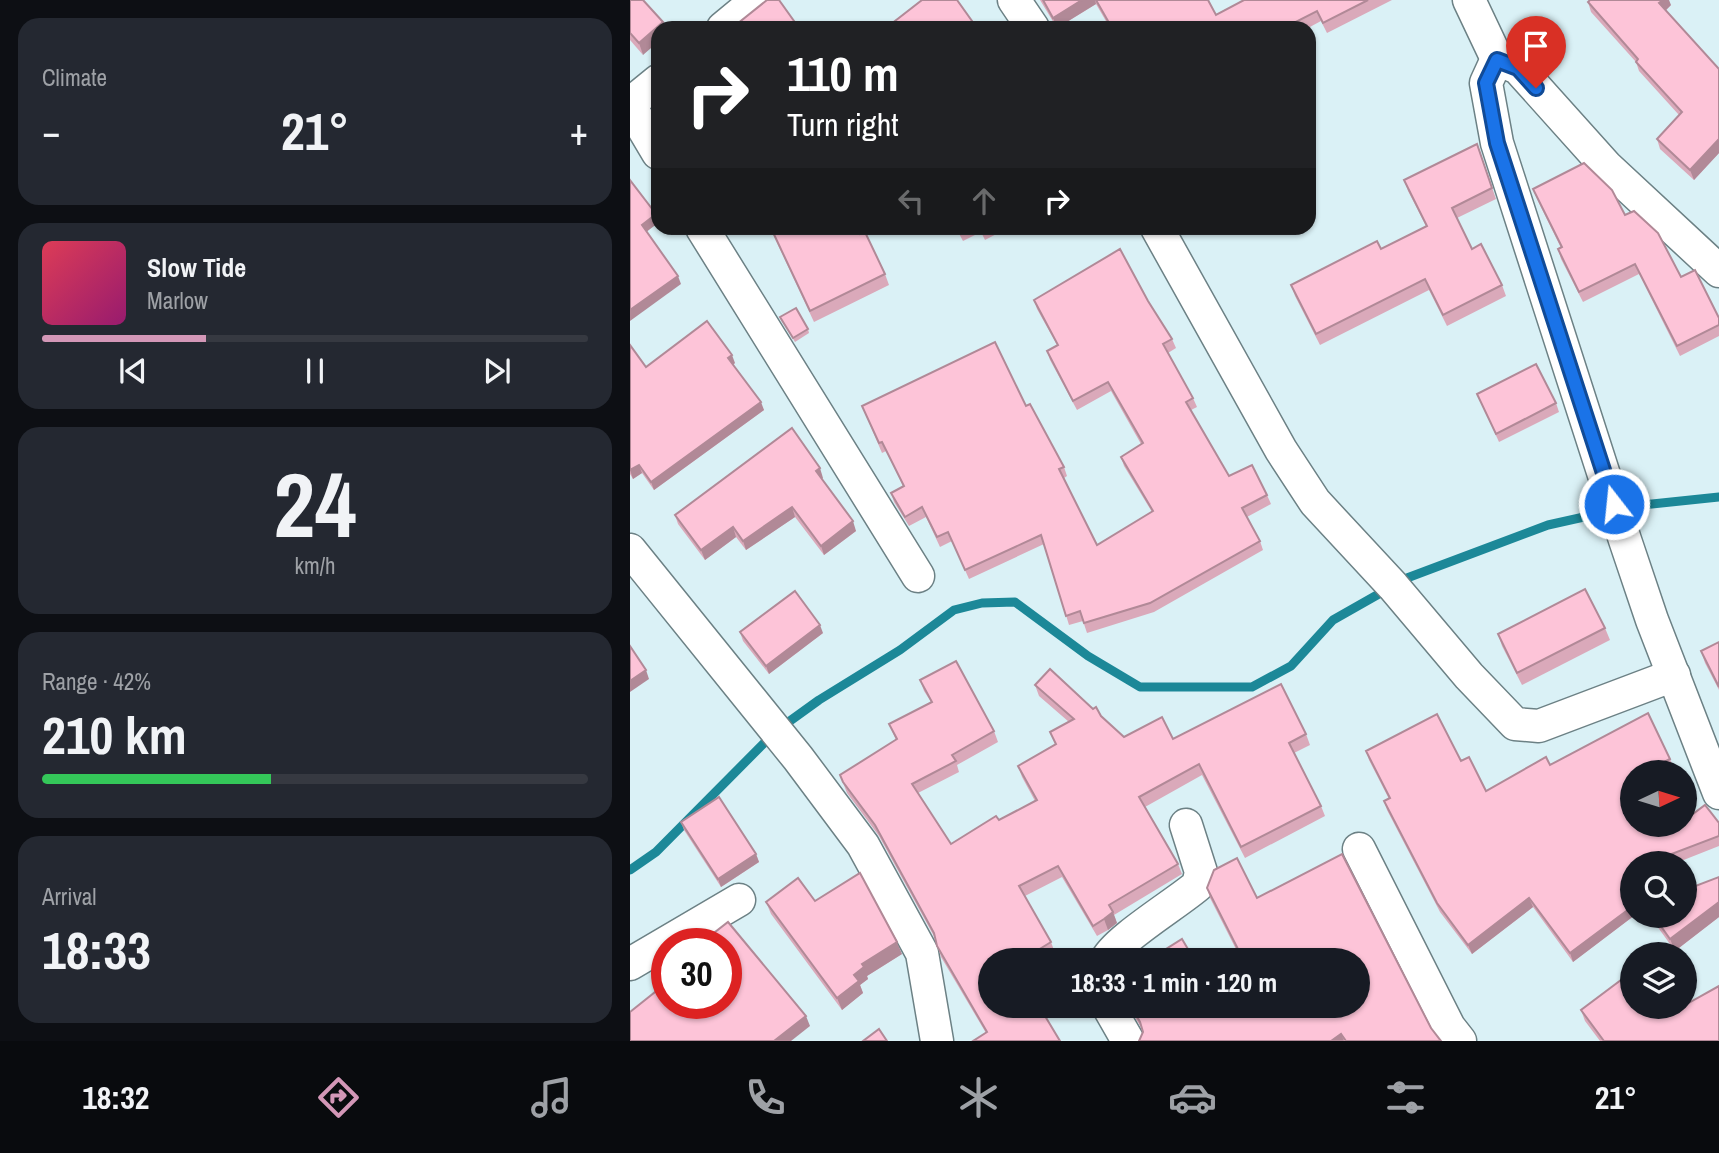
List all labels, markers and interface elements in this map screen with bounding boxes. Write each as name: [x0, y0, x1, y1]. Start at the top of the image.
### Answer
pin: [1506, 16, 1566, 88]
icon: arrive: [1517, 27, 1555, 65]
text: 110 m: [787, 40, 899, 106]
icon: right: [672, 49, 763, 140]
text: Climate: [42, 62, 107, 93]
text: 21°: [281, 96, 349, 166]
text: Turn right: [787, 103, 899, 146]
text: −: [42, 106, 60, 157]
text: +: [570, 106, 588, 157]
icon: left: [892, 182, 930, 220]
icon: ahead: [965, 182, 1003, 220]
icon: right: [1038, 182, 1076, 220]
text: Slow Tide: [147, 250, 246, 285]
text: Marlow: [147, 285, 208, 316]
icon: previous: [114, 352, 152, 390]
icon: pause: [296, 352, 334, 390]
icon: next: [478, 352, 516, 390]
text: 24: [274, 443, 357, 565]
position arrow: [1577, 467, 1651, 541]
text: km/h: [295, 550, 335, 581]
text: Range · 42%: [42, 666, 151, 697]
text: 210 km: [42, 700, 187, 770]
north arrow: [1620, 760, 1698, 836]
map controls: [1620, 760, 1697, 1019]
button: search: [1620, 851, 1697, 928]
text: Arrival: [42, 881, 97, 912]
text: 18:33: [42, 915, 151, 985]
speed limit sign: 30: [651, 928, 742, 1019]
button: layers: [1620, 942, 1697, 1019]
text: 18:33 · 1 min · 120 m: [1071, 965, 1277, 1000]
icon: directions: [314, 1073, 363, 1122]
icon: music: [527, 1073, 576, 1122]
icon: phone: [741, 1073, 790, 1122]
icon: climate: [954, 1073, 1003, 1122]
icon: car: [1168, 1073, 1217, 1122]
icon: filters: [1381, 1073, 1430, 1122]
text: 18:32: [82, 1076, 149, 1119]
text: 21°: [1595, 1076, 1637, 1119]

